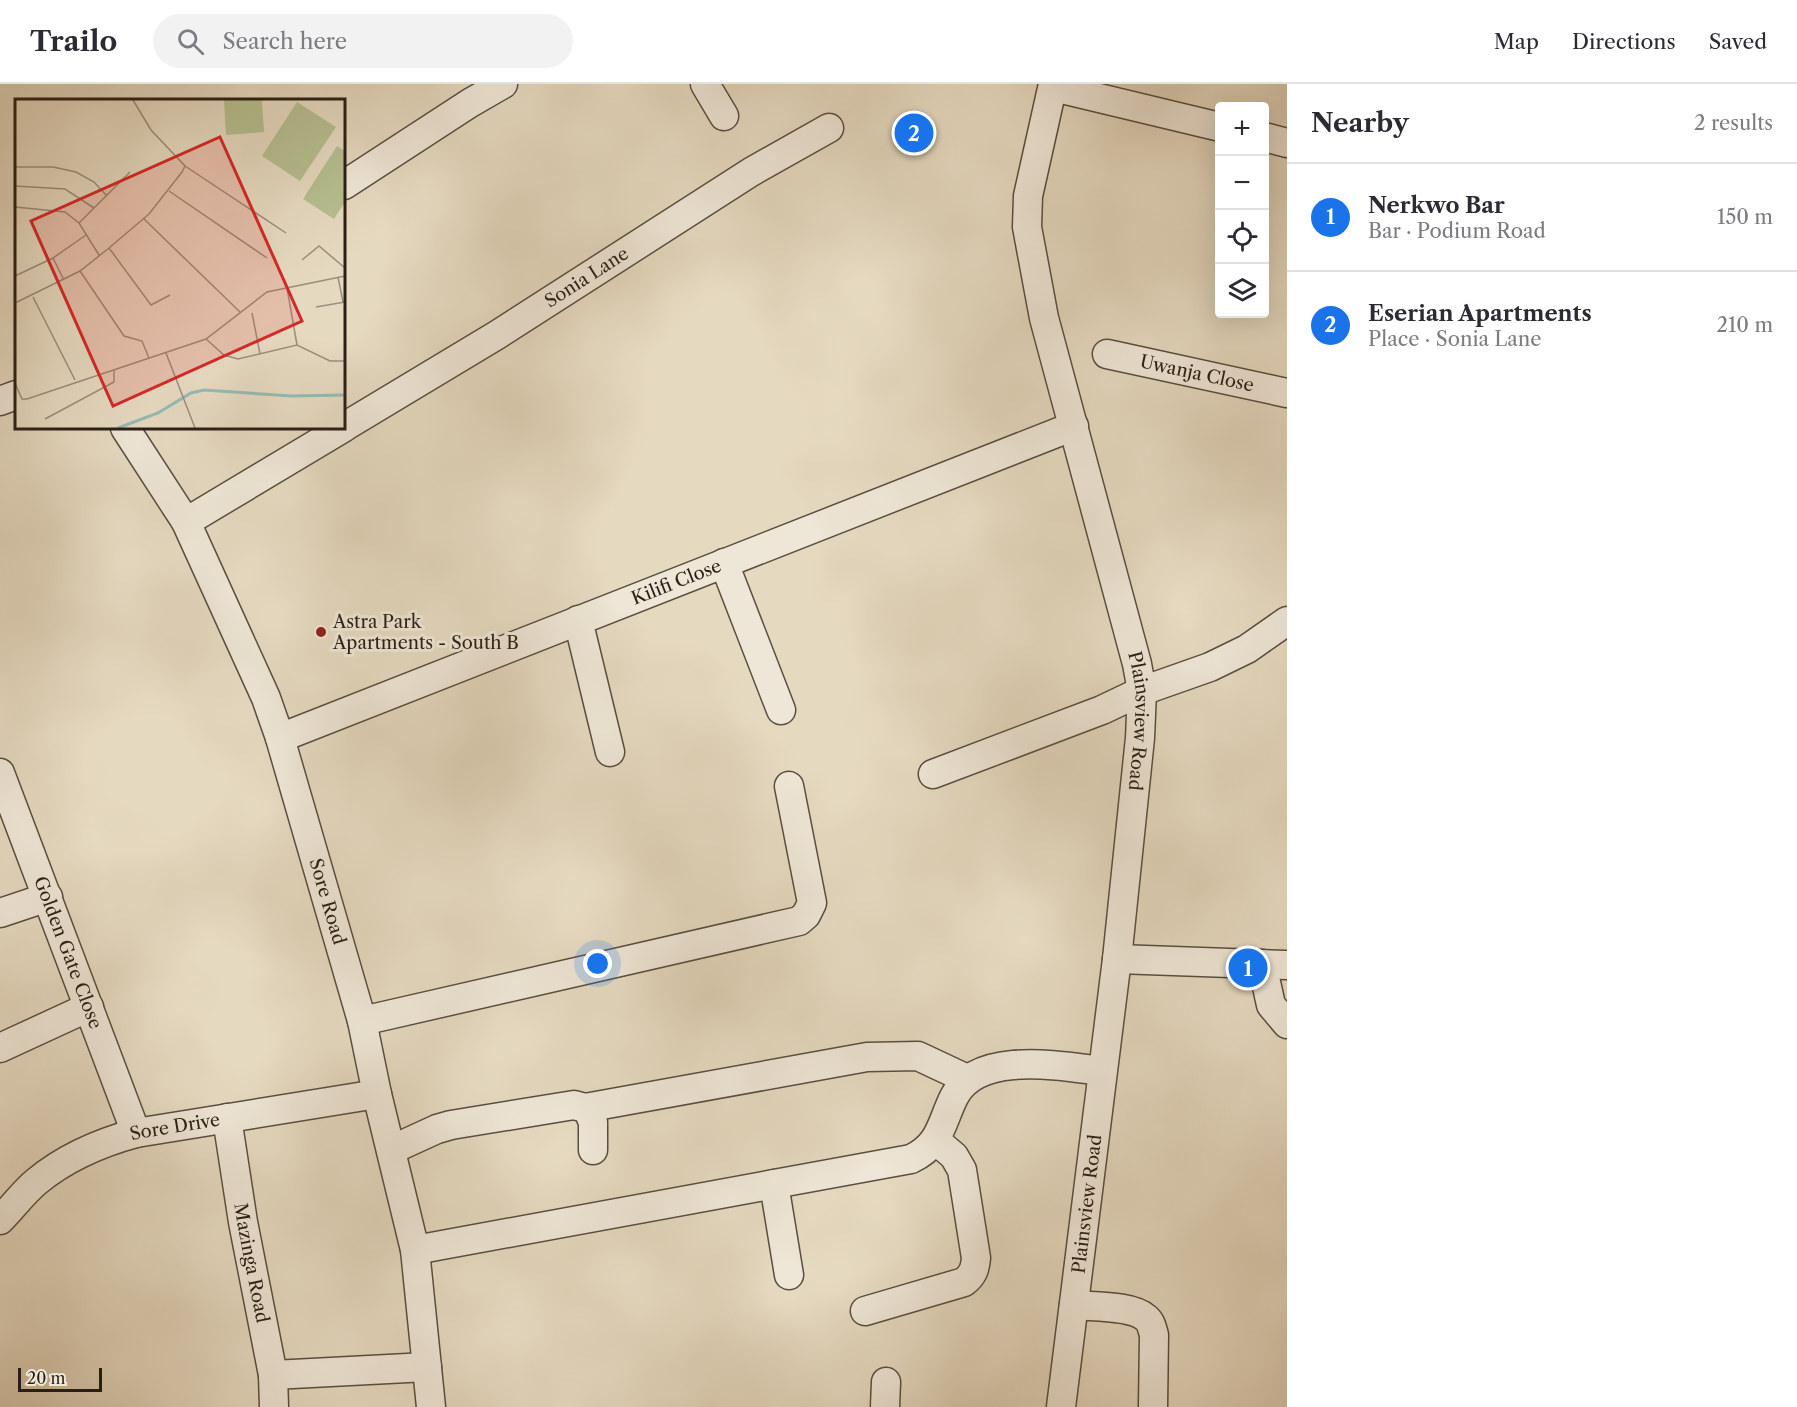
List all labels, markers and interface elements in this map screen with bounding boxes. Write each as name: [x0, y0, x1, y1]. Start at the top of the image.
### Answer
search box: [153, 14, 573, 68]
text: Trailo: [30, 24, 117, 58]
icon: search: [174, 25, 207, 58]
text: Search here: [222, 28, 347, 55]
text: Map: [1494, 29, 1539, 54]
text: Directions: [1572, 29, 1676, 54]
text: Saved: [1709, 29, 1767, 54]
inset map: [15, 99, 345, 429]
map controls: [1215, 102, 1269, 318]
button: +: [1215, 102, 1269, 156]
text: Nearby: [1311, 107, 1409, 139]
pin: 2: [894, 110, 934, 156]
text: 2 results: [1694, 111, 1773, 135]
button: −: [1215, 156, 1269, 210]
text: Nerkwo Bar: [1368, 192, 1505, 219]
text: 1: [1326, 205, 1335, 229]
text: 150 m: [1717, 205, 1773, 229]
button: locate: [1215, 210, 1269, 264]
text: Bar · Podium Road: [1368, 219, 1546, 243]
street label: Sonia Lane: [541, 242, 633, 313]
button: layers: [1215, 264, 1269, 318]
text: Eserian Apartments: [1368, 300, 1592, 327]
text: 2: [1325, 313, 1336, 337]
text: 210 m: [1716, 313, 1773, 337]
text: Place · Sonia Lane: [1368, 327, 1542, 351]
street label: Uwanja Close: [1138, 350, 1256, 397]
street label: Kilifi Close: [628, 555, 725, 610]
place label: Astra Park Apartments - South B: [332, 611, 519, 654]
marker: Astra Park Apartments - South B: [314, 625, 328, 639]
street label: Plainsview Road: [1123, 649, 1153, 792]
street label: Sore Road: [304, 856, 350, 947]
street label: Golden Gate Close: [29, 873, 107, 1032]
pin: 1: [1228, 946, 1268, 990]
your location: [583, 949, 612, 978]
street label: Sore Drive: [127, 1109, 222, 1145]
street label: Plainsview Road: [1068, 1133, 1106, 1275]
street label: Mazinga Road: [229, 1201, 274, 1325]
scale bar: [18, 1365, 102, 1392]
text: 20 m: [27, 1368, 66, 1388]

